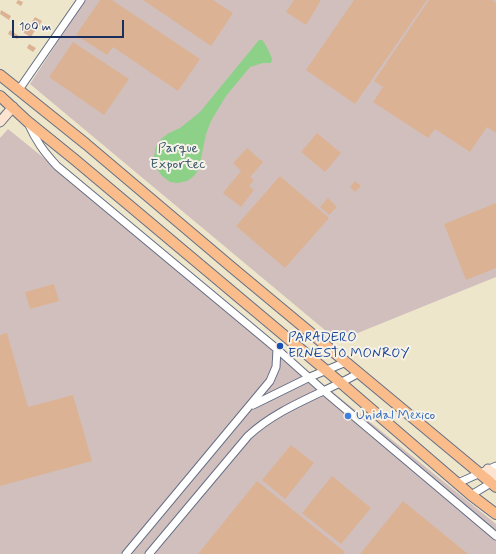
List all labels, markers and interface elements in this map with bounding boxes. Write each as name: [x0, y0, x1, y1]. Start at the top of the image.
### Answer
scale bar: [14, 12, 126, 38]
text: 100 m: [19, 19, 51, 35]
park label: Parque Exportec: [150, 141, 206, 174]
place label: PARADERO ERNESTO MONROY: [288, 330, 410, 362]
marker: PARADERO ERNESTO MONROY: [275, 341, 285, 351]
place label: Unidal Mexico: [356, 408, 435, 424]
marker: Unidal Mexico: [343, 411, 353, 421]

